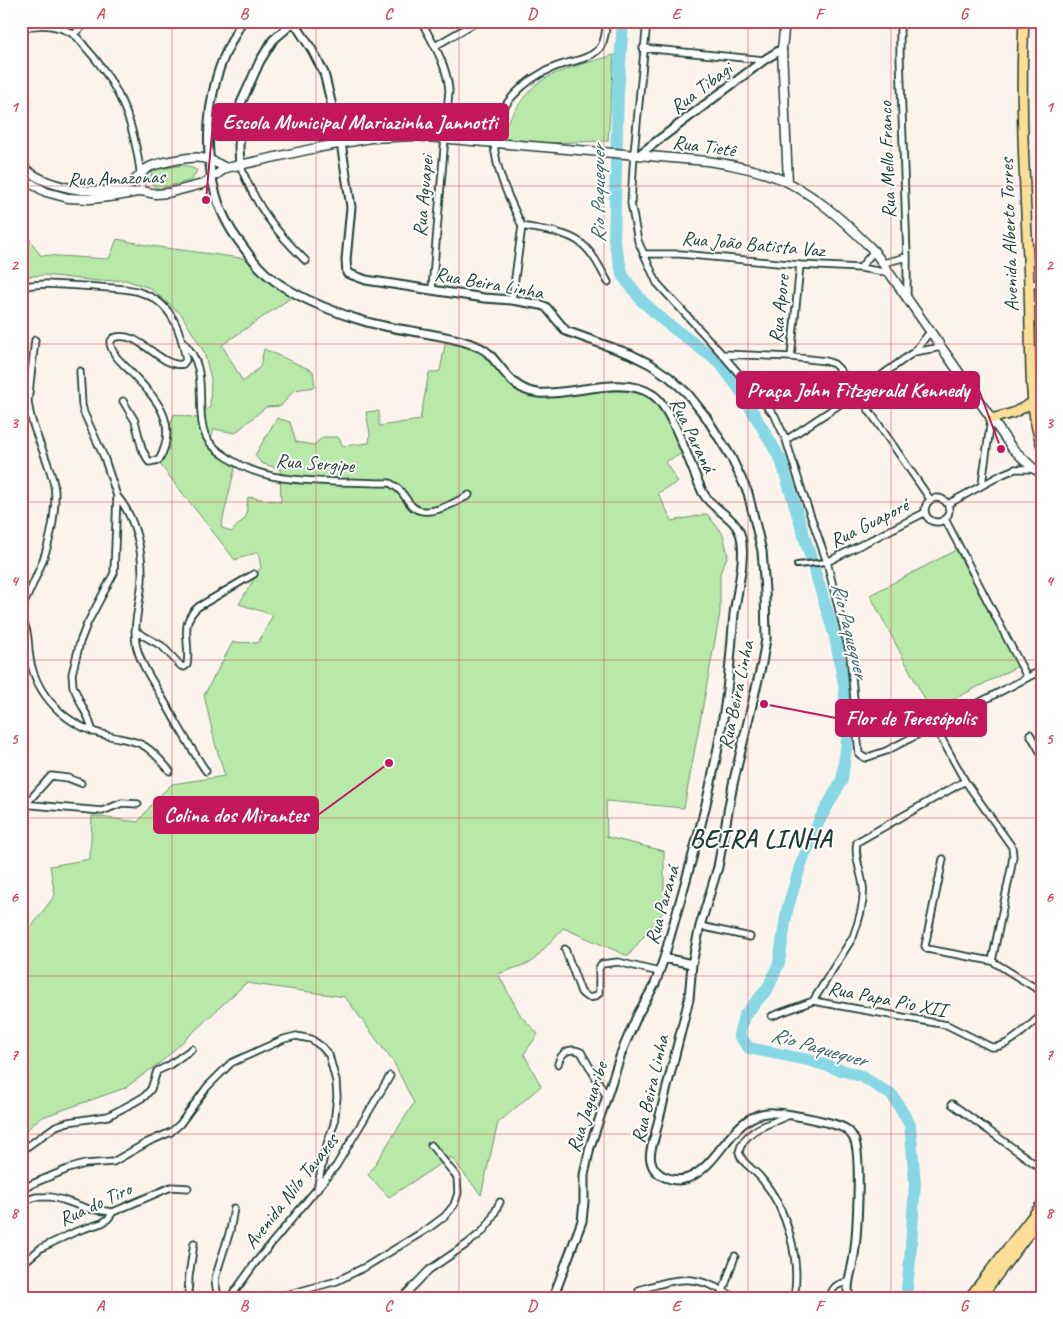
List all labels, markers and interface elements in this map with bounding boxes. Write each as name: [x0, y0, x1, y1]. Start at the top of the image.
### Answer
text: A: [96, 4, 106, 24]
text: B: [240, 4, 250, 24]
text: C: [384, 4, 394, 24]
text: D: [527, 4, 538, 24]
text: E: [672, 4, 683, 24]
text: F: [815, 4, 826, 24]
text: G: [960, 4, 970, 24]
street label: Rua Tibagi: [665, 55, 739, 119]
text: 1: [10, 97, 19, 117]
text: 1: [1045, 97, 1054, 117]
street label: Rua Mello Franco: [872, 100, 902, 219]
callout: Escola Municipal Mariazinha Jannotti: [213, 104, 508, 140]
text: Escola Municipal Mariazinha Jannotti: [223, 109, 500, 135]
street label: Rua Tietê: [671, 129, 739, 163]
water label: Rio Paquequer: [585, 142, 611, 243]
street label: Rua Aguapei: [407, 152, 439, 238]
street label: Avenida Alberto Torres: [994, 156, 1024, 312]
street label: Rua Amazonas: [67, 164, 167, 192]
street label: Rua João Batista Vaz: [681, 225, 828, 263]
text: 2: [10, 255, 19, 275]
text: 2: [1045, 255, 1054, 275]
street label: Rua Beira Linha: [433, 261, 547, 305]
street label: Rua Apore: [763, 272, 795, 345]
callout: Praça John Fitzgerald Kennedy: [737, 372, 979, 408]
text: Praça John Fitzgerald Kennedy: [747, 377, 972, 403]
street label: Rua Paraná: [664, 393, 723, 479]
text: 3: [10, 413, 19, 433]
text: 3: [1045, 413, 1054, 433]
street label: Rua Sergipe: [275, 448, 357, 478]
street label: Rua Guaporé: [826, 491, 916, 553]
text: 4: [10, 571, 19, 591]
text: 4: [1045, 571, 1054, 591]
water label: Rio Paquequer: [826, 580, 875, 684]
street label: Rua Beira Linha: [712, 637, 760, 751]
callout: Flor de Teresópolis: [836, 700, 986, 736]
text: Flor de Teresópolis: [846, 705, 979, 731]
text: 5: [11, 729, 20, 749]
text: 5: [1046, 729, 1055, 749]
callout: Colina dos Mirantes: [154, 797, 318, 833]
text: Colina dos Mirantes: [164, 802, 311, 828]
district label: BEIRA LINHA: [690, 823, 834, 855]
street label: Rua Paraná: [639, 861, 686, 947]
text: 6: [10, 887, 19, 907]
text: 6: [1045, 887, 1054, 907]
street label: Rua Papa Pio XII: [826, 975, 952, 1023]
water label: Rio Paquequer: [769, 1021, 873, 1074]
street label: Rua Beira Linha: [625, 1031, 675, 1145]
text: 7: [10, 1045, 19, 1065]
text: 7: [1045, 1045, 1054, 1065]
street label: Rua Jaguaribe: [561, 1057, 614, 1155]
street label: Avenida Nilo Tavares: [238, 1127, 345, 1254]
street label: Rua do Tiro: [55, 1176, 137, 1232]
text: 8: [10, 1203, 19, 1223]
text: 8: [1045, 1203, 1054, 1223]
text: A: [96, 1296, 106, 1316]
text: B: [240, 1296, 250, 1316]
text: C: [384, 1296, 394, 1316]
text: D: [527, 1296, 538, 1316]
text: E: [672, 1296, 683, 1316]
text: F: [815, 1296, 826, 1316]
text: G: [960, 1296, 970, 1316]

